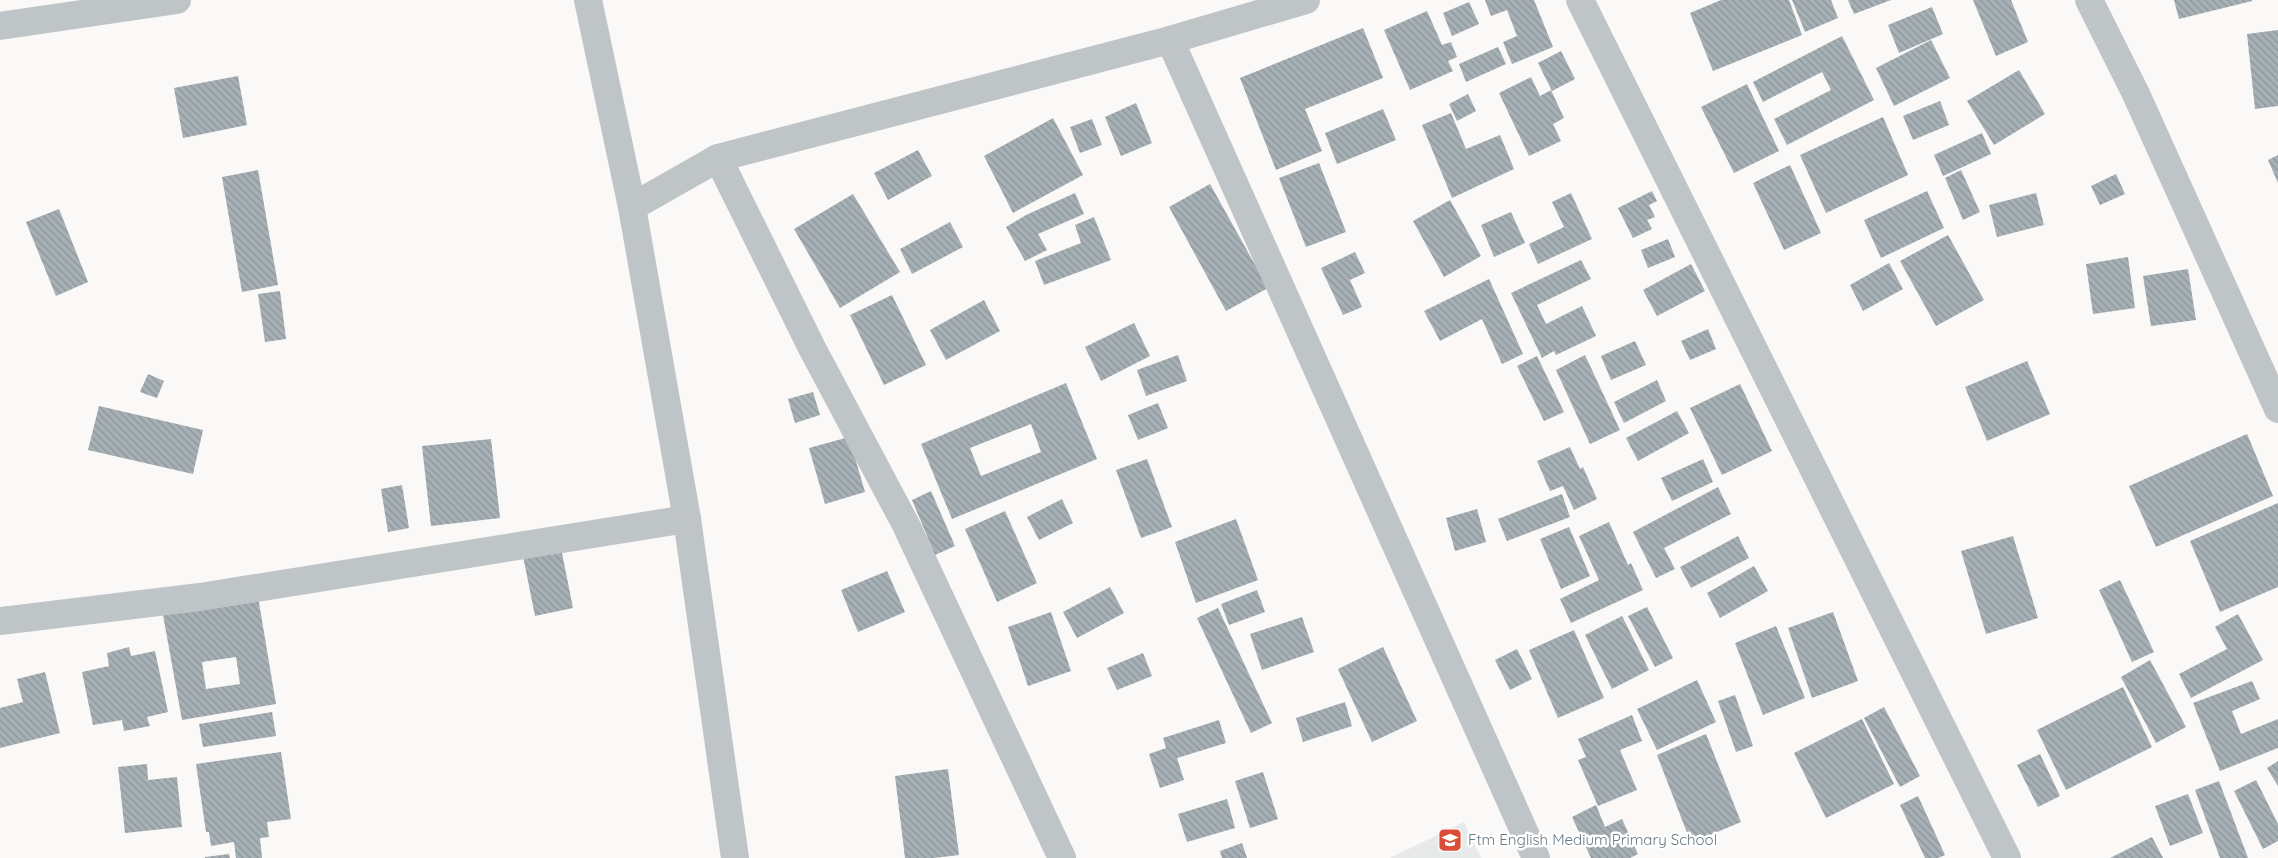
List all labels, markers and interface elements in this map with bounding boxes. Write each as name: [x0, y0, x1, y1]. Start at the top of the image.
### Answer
school or university icon: Ftm English Medium Primary School: [1437, 827, 1463, 853]
place label: Ftm English Medium Primary School: [1468, 830, 1717, 849]

